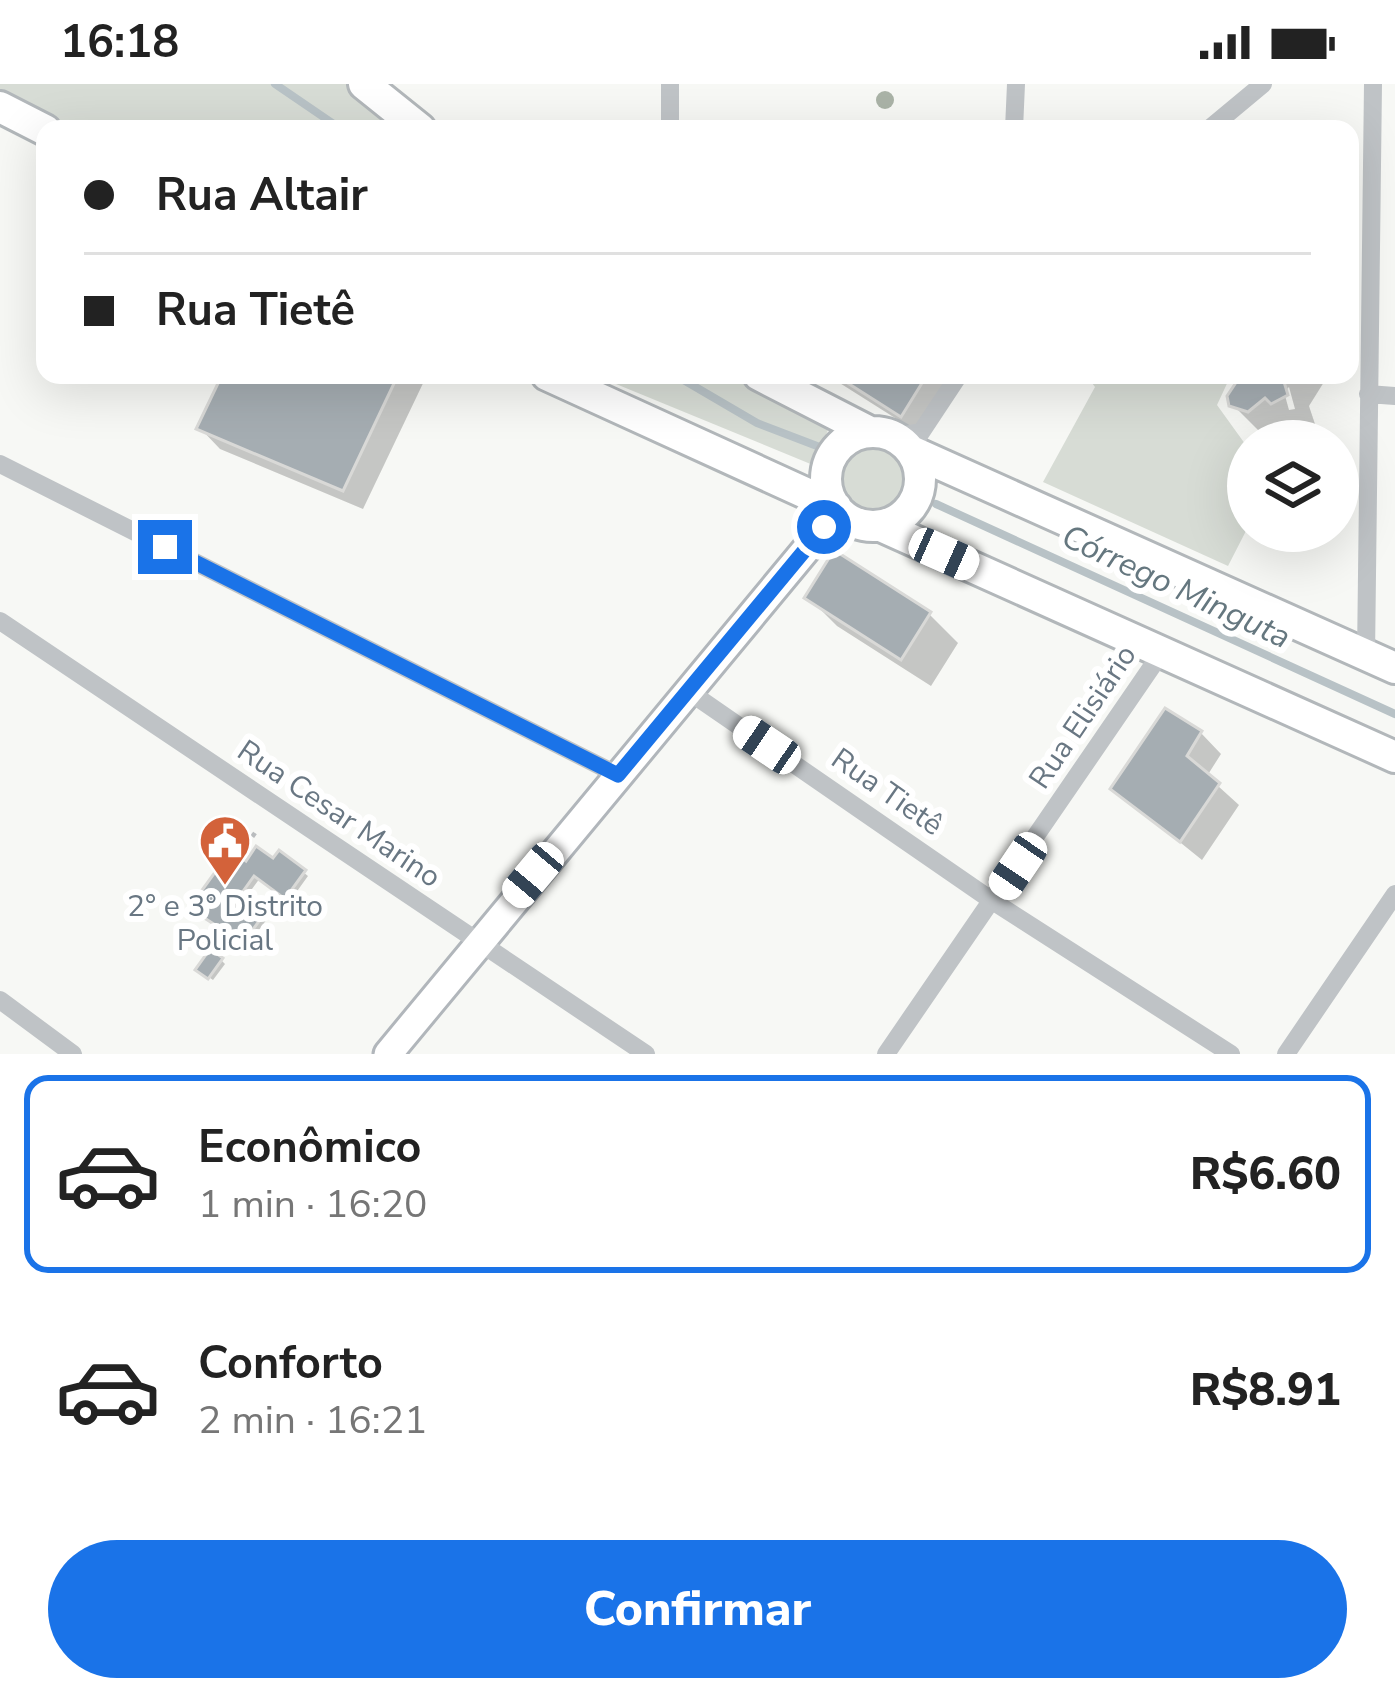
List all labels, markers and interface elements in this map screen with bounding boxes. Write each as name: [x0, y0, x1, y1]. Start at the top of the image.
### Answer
text: 16:18: [60, 12, 179, 73]
text: Rua Altair: [156, 165, 368, 226]
text: Rua Tietê: [156, 280, 355, 341]
map controls: [1227, 420, 1359, 552]
button: layers: [1227, 420, 1359, 552]
route start: [797, 500, 851, 554]
water label: Córrego Minguta: [1054, 514, 1298, 660]
route end: [138, 520, 192, 574]
car: [904, 523, 984, 585]
street label: Rua Elisiário: [1020, 637, 1146, 797]
car: [727, 710, 807, 780]
street label: Rua Cesar Marino: [229, 731, 449, 897]
street label: Rua Tietê: [823, 739, 951, 845]
public building icon: 2° e 3° Distrito Policial: [197, 813, 253, 887]
car: [983, 826, 1053, 906]
car: [496, 836, 570, 914]
place label: 2° e 3° Distrito Policial: [127, 886, 323, 961]
text: Econômico: [198, 1117, 421, 1178]
icon: car: [54, 1120, 162, 1228]
text: R$6.60: [1190, 1144, 1341, 1205]
text: 1 min · 16:20: [198, 1178, 427, 1231]
text: Conforto: [198, 1333, 383, 1394]
icon: car: [54, 1336, 162, 1444]
text: R$8.91: [1190, 1360, 1341, 1421]
text: 2 min · 16:21: [198, 1394, 427, 1447]
button: Confirmar: [48, 1540, 1347, 1678]

